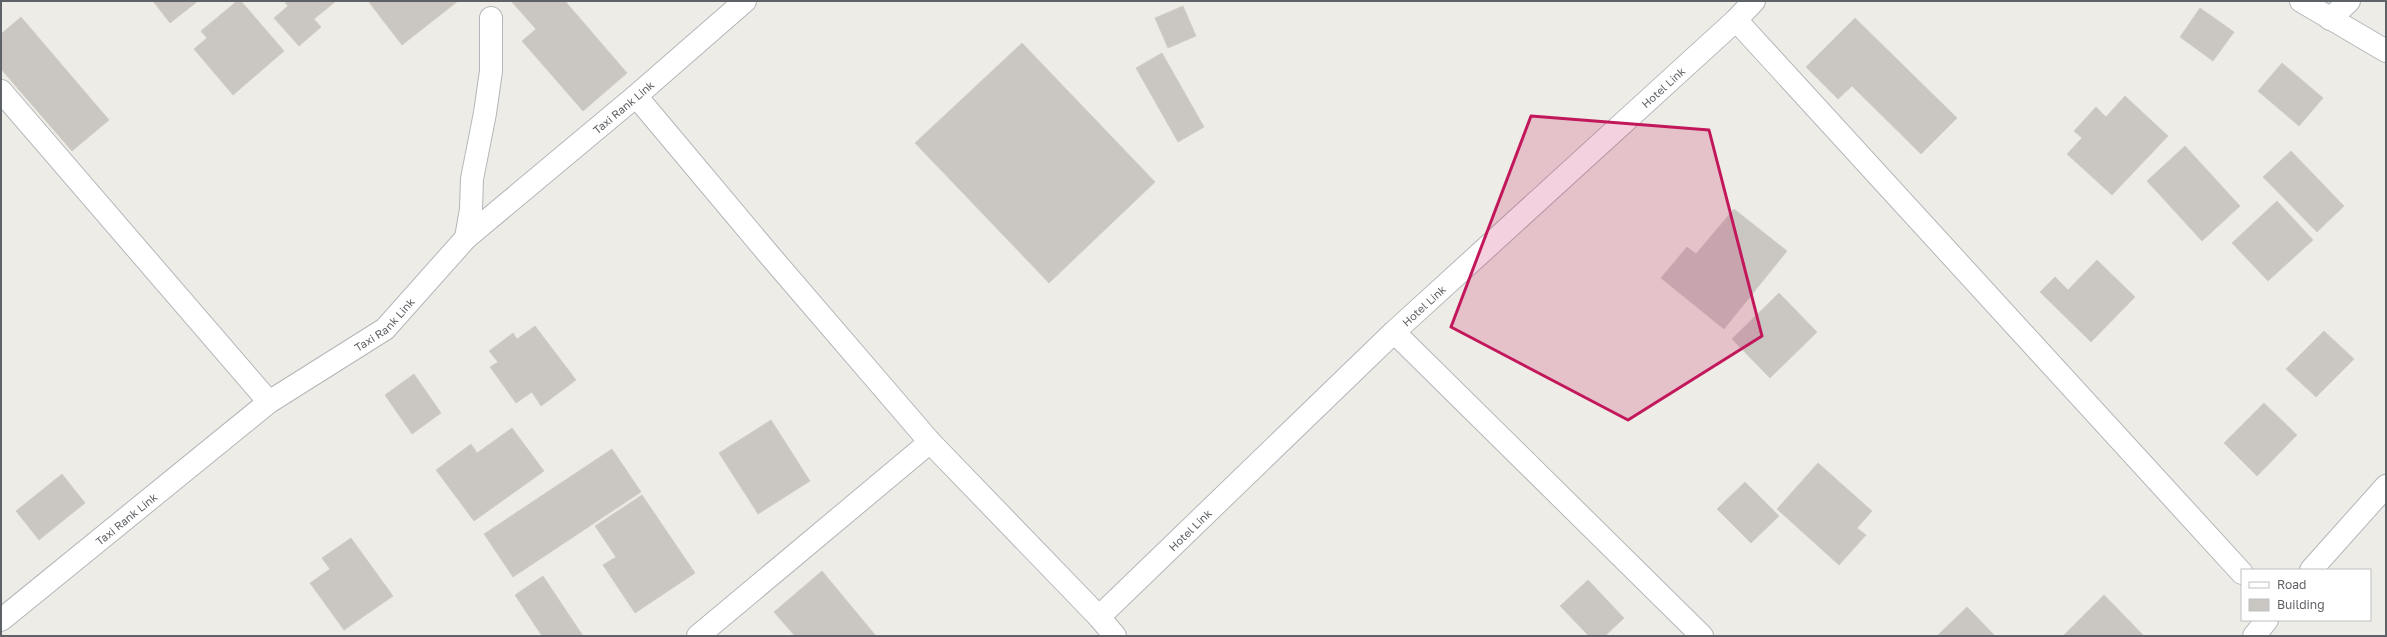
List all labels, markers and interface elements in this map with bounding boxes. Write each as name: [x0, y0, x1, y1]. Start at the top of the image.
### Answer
street label: Hotel Link: [1638, 64, 1687, 110]
street label: Taxi Rank Link: [590, 77, 656, 136]
street label: Hotel Link: [1399, 282, 1448, 328]
street label: Taxi Rank Link: [352, 295, 417, 353]
street label: Taxi Rank Link: [93, 490, 159, 547]
street label: Hotel Link: [1166, 506, 1214, 553]
legend: [2241, 569, 2371, 621]
text: Road: [2277, 577, 2306, 592]
text: Building: [2277, 597, 2325, 612]

